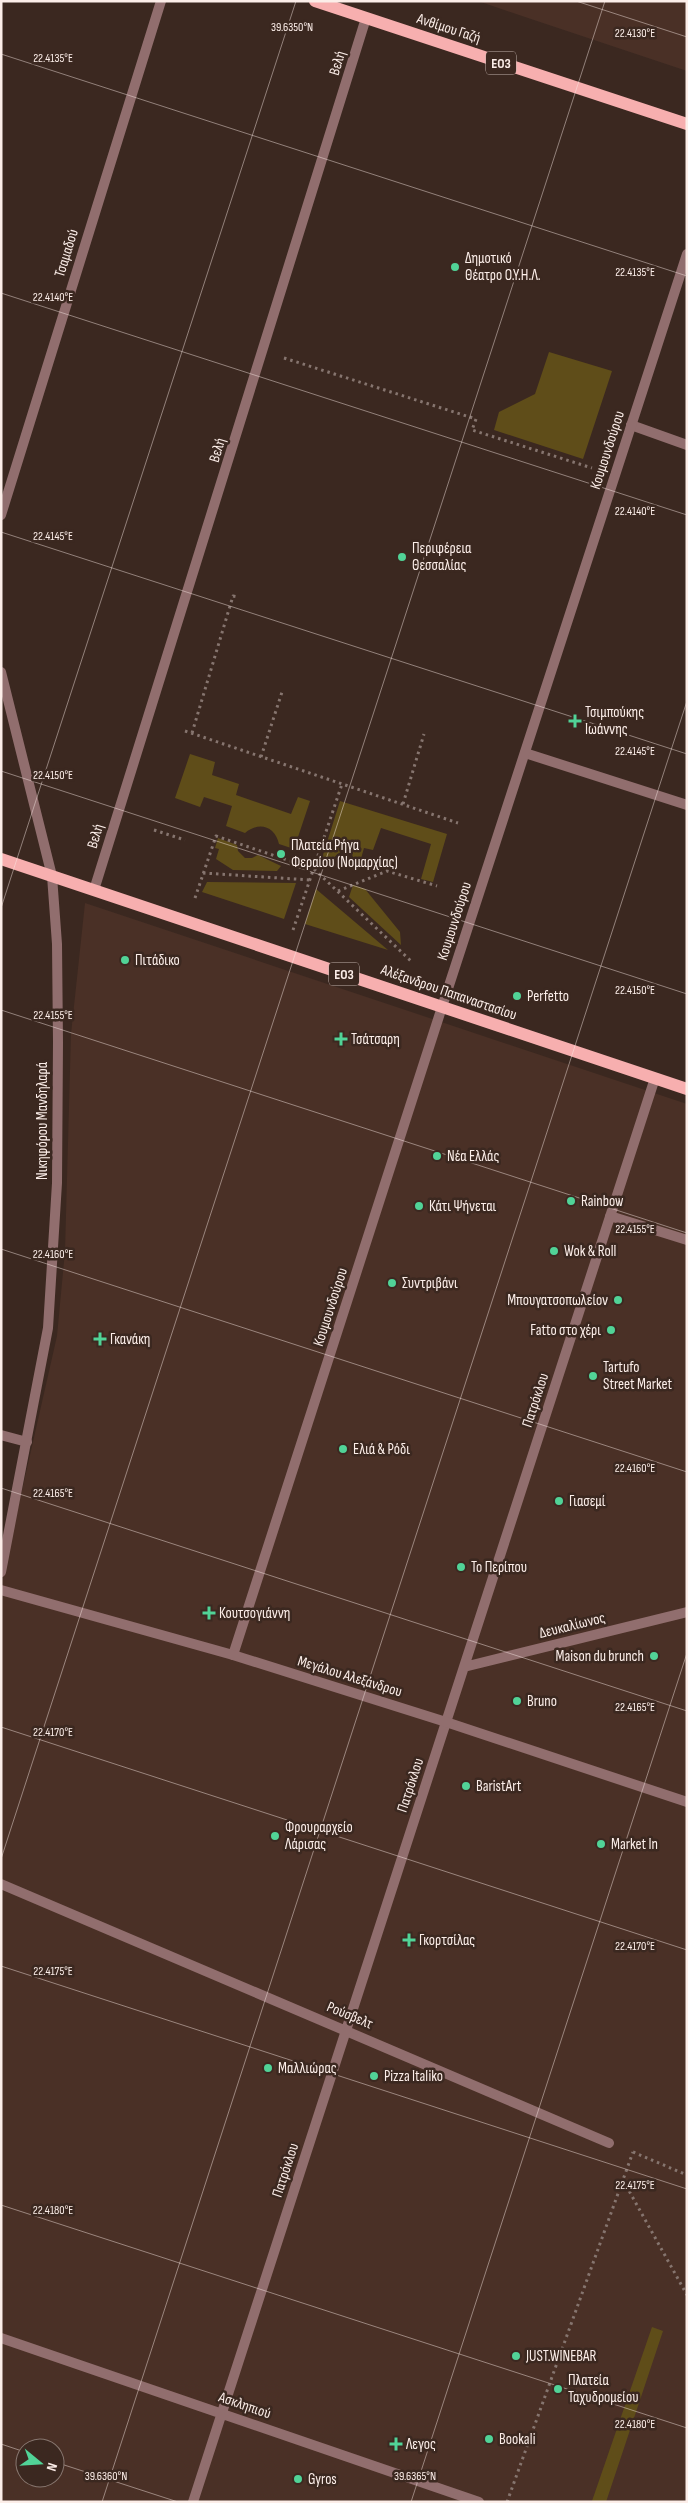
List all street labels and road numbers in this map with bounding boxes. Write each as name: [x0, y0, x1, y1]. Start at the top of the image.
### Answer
street label: Ανθίμου Γαζή: [414, 9, 483, 48]
street label: Βελή: [325, 49, 350, 78]
road number: ΕΟ3: [486, 52, 516, 74]
street label: Τσαμαδού: [50, 227, 83, 280]
street label: Κουμουνδούρου: [586, 409, 629, 492]
street label: Βελή: [205, 436, 230, 465]
street label: Βελή: [83, 822, 108, 851]
street label: Κουμουνδούρου: [433, 880, 476, 963]
street label: Αλέξανδρου Παπαναστασίου: [377, 960, 519, 1025]
road number: ΕΟ3: [329, 962, 359, 986]
street label: Νικηφόρου Μανδηλαρά: [33, 1061, 52, 1180]
street label: Κουμουνδούρου: [309, 1266, 352, 1349]
street label: Πατρόκλου: [518, 1371, 553, 1430]
street label: Δευκαλίωνος: [537, 1608, 607, 1643]
street label: Μεγάλου Αλεξάνδρου: [295, 1652, 404, 1701]
street label: Πατρόκλου: [393, 1756, 428, 1815]
street label: Ρούσβελτ: [324, 1997, 376, 2034]
street label: Πατρόκλου: [268, 2141, 303, 2200]
street label: Ασκληπιού: [215, 2387, 273, 2423]

